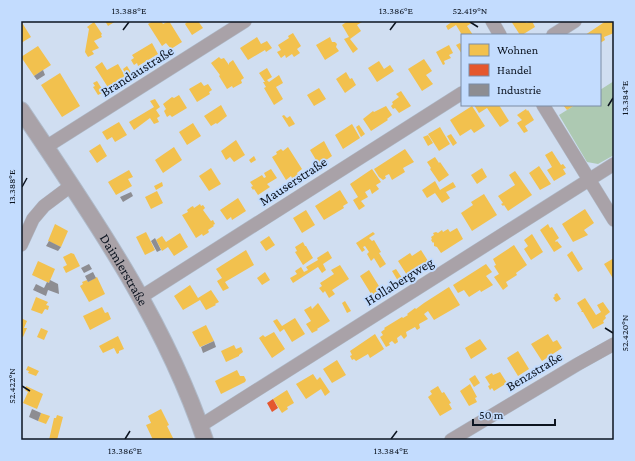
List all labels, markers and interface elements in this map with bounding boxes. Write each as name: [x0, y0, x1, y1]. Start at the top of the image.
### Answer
text: 13.388°E: [112, 5, 147, 16]
text: 13.386°E: [379, 5, 414, 16]
text: 52.419°N: [453, 5, 488, 16]
legend: [461, 34, 601, 106]
street label: Brandaustraße: [98, 42, 176, 100]
text: Wohnen: [497, 43, 539, 57]
text: Handel: [497, 63, 532, 77]
text: 13.384°E: [619, 80, 630, 115]
text: Industrie: [497, 83, 541, 97]
street label: Mauserstraße: [256, 153, 330, 209]
text: 13.388°E: [6, 169, 17, 204]
street label: Daimlerstraße: [97, 231, 151, 308]
street label: Hollabergweg: [362, 253, 436, 308]
text: 52.420°N: [619, 314, 630, 351]
street label: Benzstraße: [503, 348, 565, 394]
text: 52.422°N: [6, 368, 17, 404]
scale bar: [473, 401, 555, 427]
text: 50 m: [479, 408, 504, 422]
text: 13.386°E: [108, 445, 143, 456]
text: 13.384°E: [374, 445, 409, 456]

